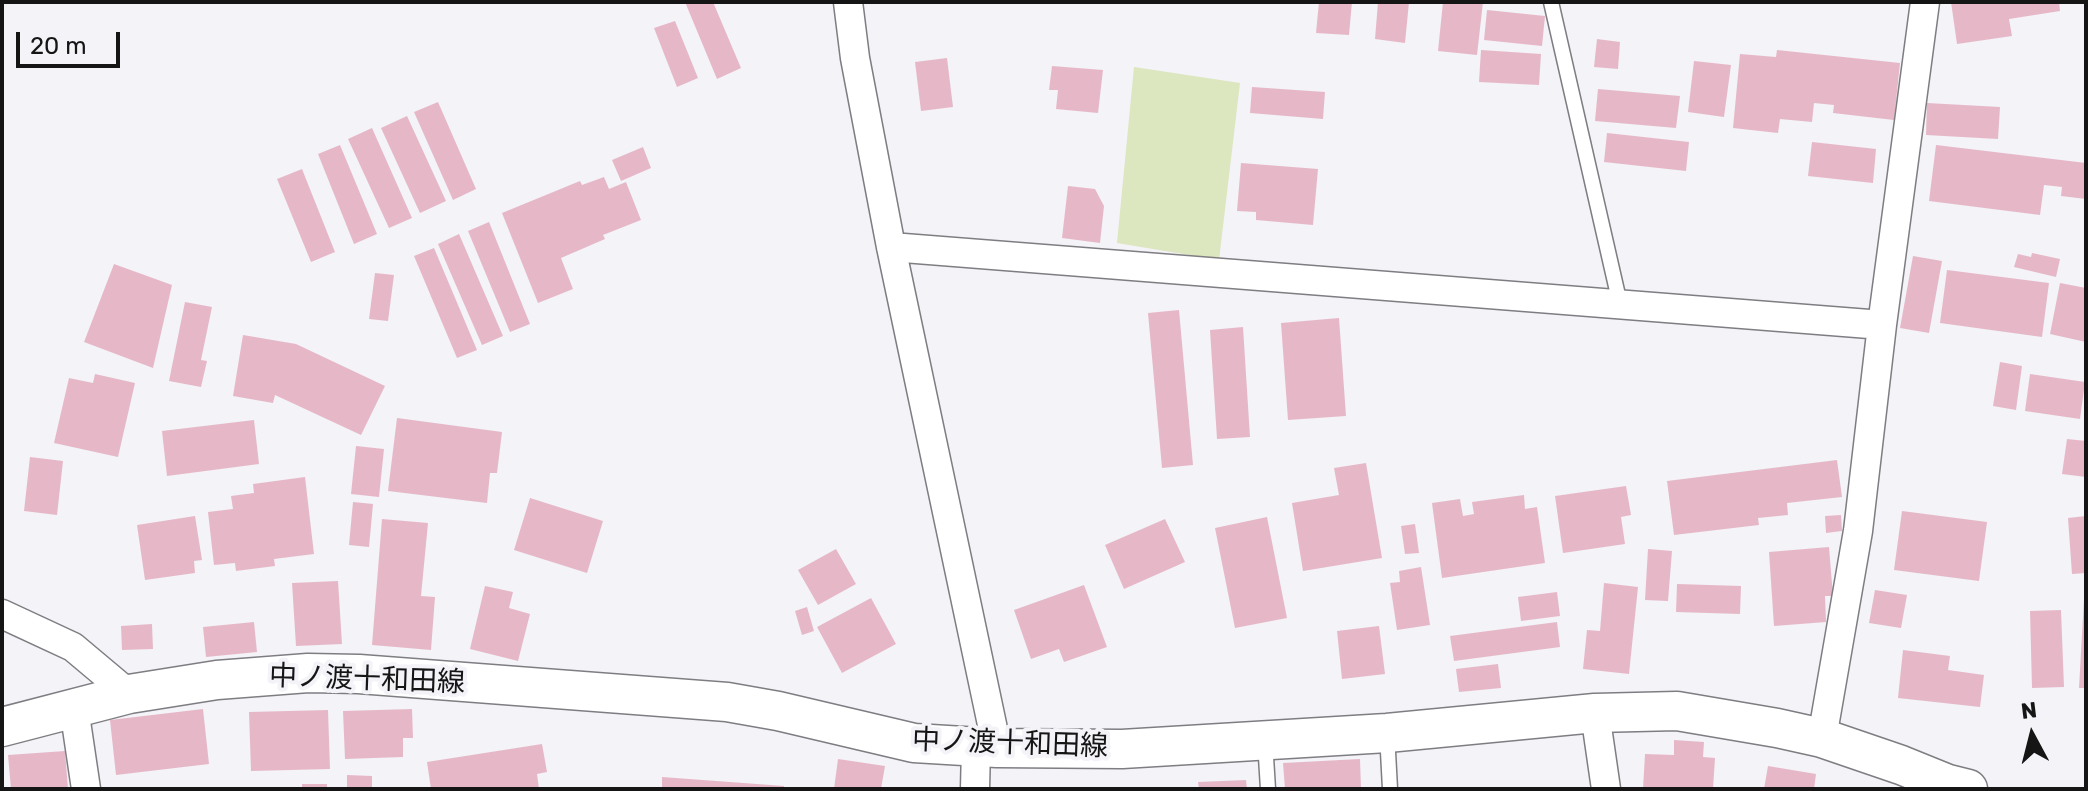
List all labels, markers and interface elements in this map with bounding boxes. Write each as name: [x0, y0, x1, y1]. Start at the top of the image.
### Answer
scale bar: [20, 16, 124, 66]
text: 20 m: [30, 32, 87, 60]
street label: 中ノ渡十和田線: [268, 660, 466, 700]
north arrow: [1992, 695, 2072, 775]
text: N: [2020, 696, 2039, 725]
street label: 中ノ渡十和田線: [911, 724, 1109, 764]

